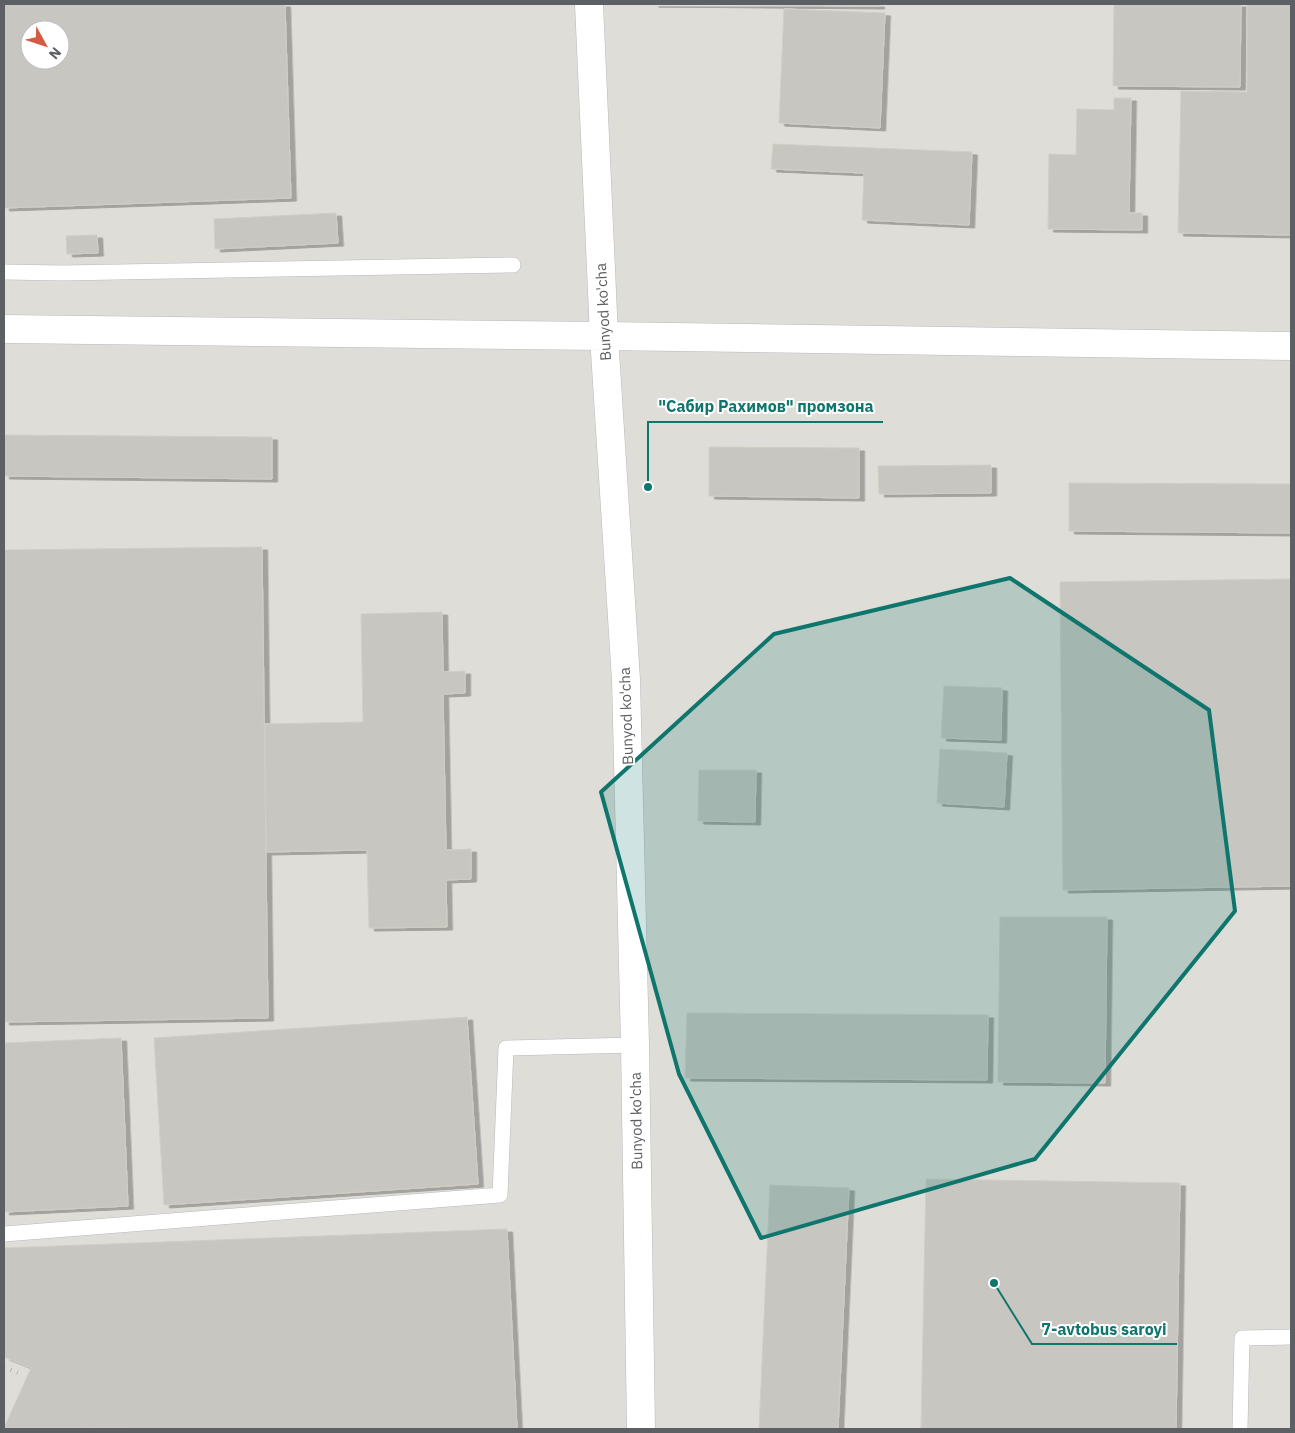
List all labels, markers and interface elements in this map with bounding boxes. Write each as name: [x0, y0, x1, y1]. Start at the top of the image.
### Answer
north arrow: [20, 20, 70, 70]
text: N: [45, 44, 65, 63]
street label: Bunyod ko'cha: [591, 263, 615, 361]
callout: "Сабир Рахимов" промзона: [648, 391, 883, 422]
text: "Сабир Рахимов" промзона: [658, 396, 874, 416]
street label: Bunyod ko'cha: [615, 667, 637, 765]
street label: Bunyod ko'cha: [626, 1072, 646, 1170]
callout: 7-avtobus saroyi: [1032, 1313, 1177, 1344]
text: 7-avtobus saroyi: [1041, 1319, 1167, 1339]

